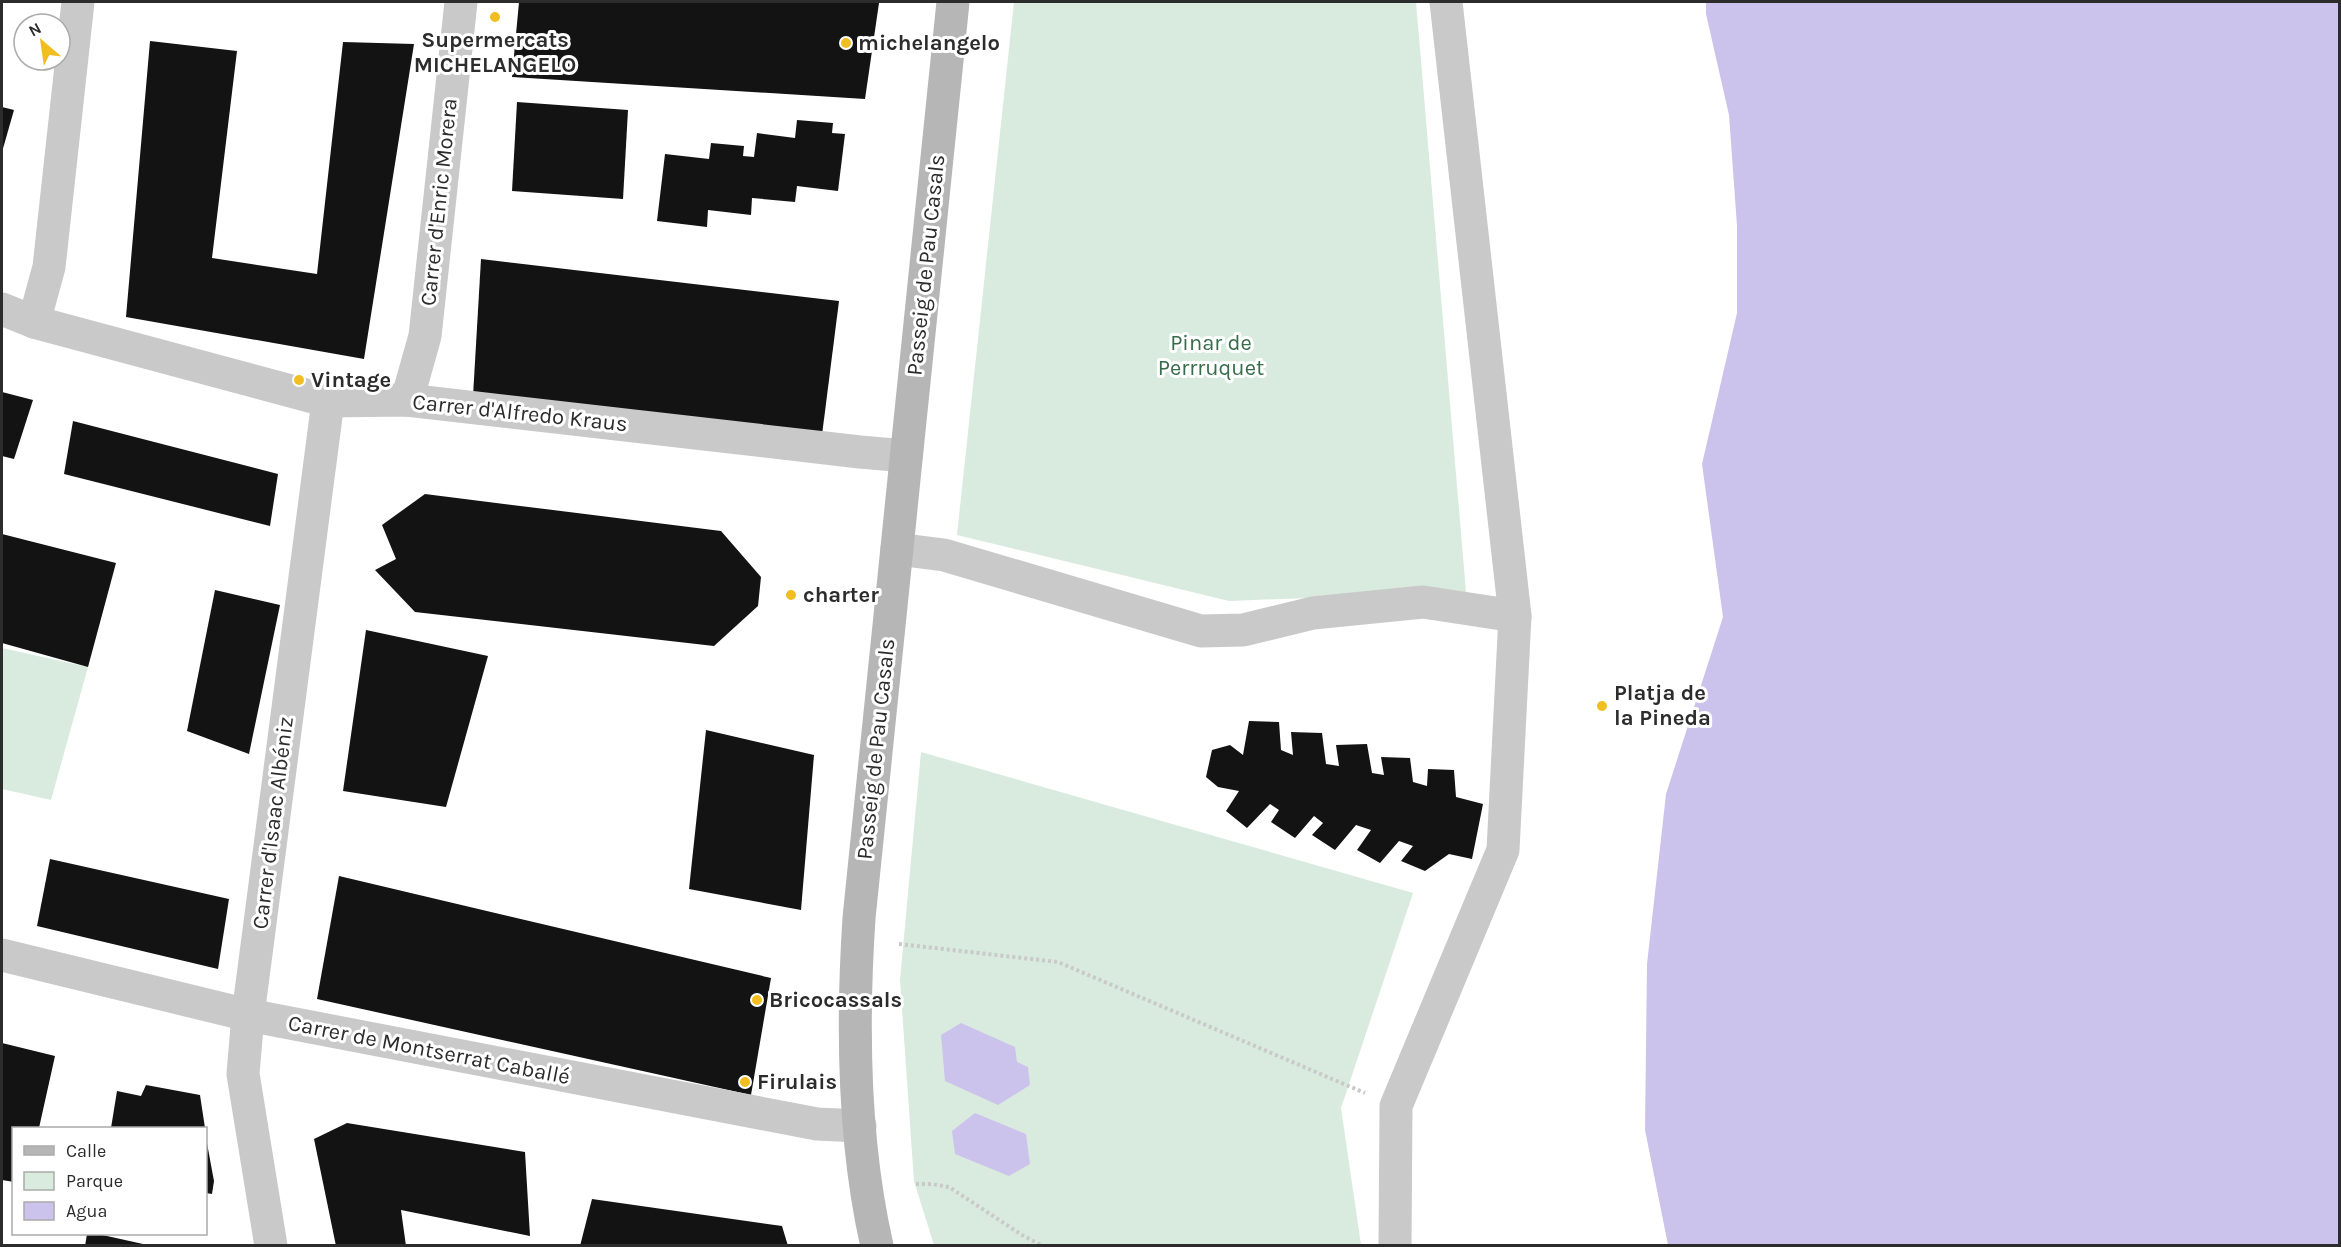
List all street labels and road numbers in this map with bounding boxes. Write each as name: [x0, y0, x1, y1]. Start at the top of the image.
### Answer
street label: Carrer d'Enric Morera: [415, 97, 463, 307]
street label: Passeig de Pau Casals: [901, 153, 951, 377]
street label: Carrer d'Alfredo Kraus: [411, 389, 629, 437]
street label: Passeig de Pau Casals: [851, 637, 901, 861]
street label: Carrer d'Isaac Albéniz: [247, 715, 299, 931]
street label: Carrer de Montserrat Caballé: [286, 1010, 572, 1090]

